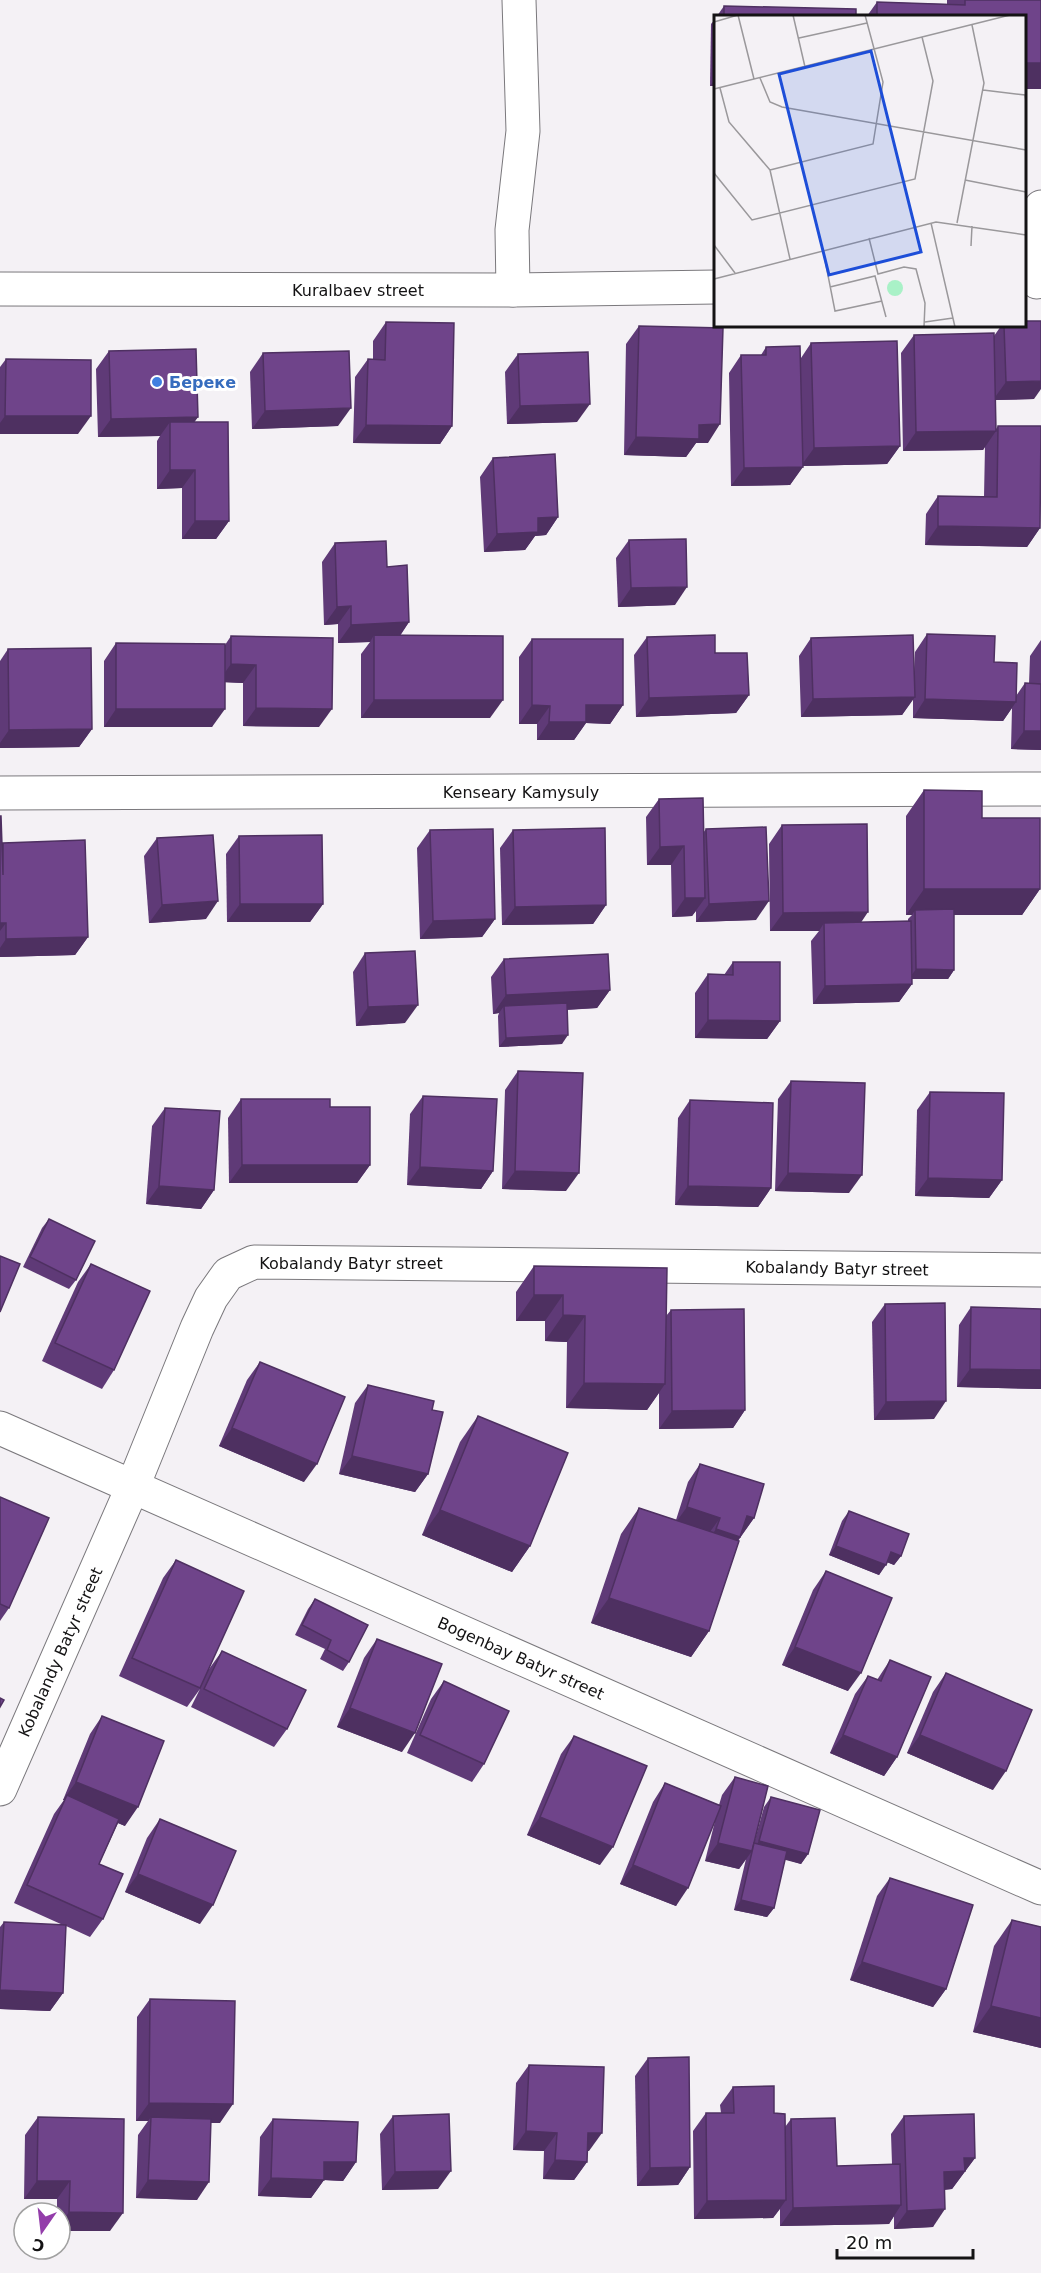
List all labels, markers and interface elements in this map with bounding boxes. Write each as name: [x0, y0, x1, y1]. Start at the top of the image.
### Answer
inset map: [714, 15, 1026, 327]
street label: Kuralbaev street: [292, 281, 424, 300]
place label: Береке: [169, 373, 236, 392]
marker: Береке: [150, 375, 164, 389]
street label: Kenseary Kamysuly: [443, 783, 599, 802]
street label: Kobalandy Batyr street: [259, 1254, 443, 1273]
street label: Kobalandy Batyr street: [745, 1257, 929, 1280]
street label: Kobalandy Batyr street: [14, 1565, 106, 1740]
street label: Bogenbay Batyr street: [435, 1613, 607, 1704]
north arrow: [12, 2201, 72, 2261]
scale bar: [837, 2222, 974, 2260]
text: 20 m: [846, 2232, 892, 2253]
text: С: [30, 2234, 46, 2256]

